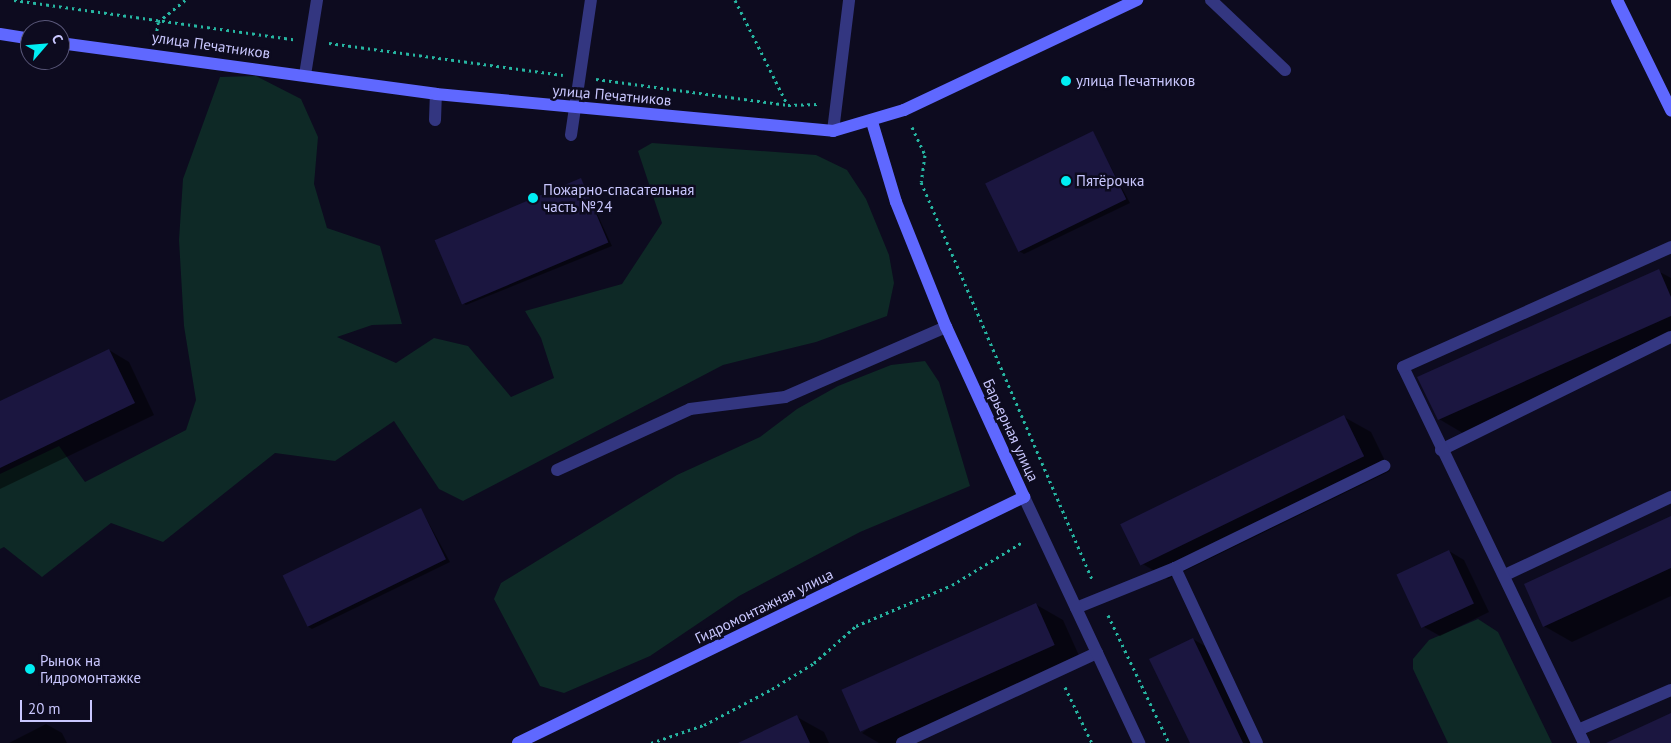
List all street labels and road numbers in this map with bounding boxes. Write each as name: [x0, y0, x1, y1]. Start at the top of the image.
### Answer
street label: улица Печатников: [151, 28, 271, 62]
street label: улица Печатников: [552, 81, 672, 109]
street label: Барьерная улица: [979, 376, 1043, 484]
street label: Гидромонтажная улица: [692, 565, 836, 647]

